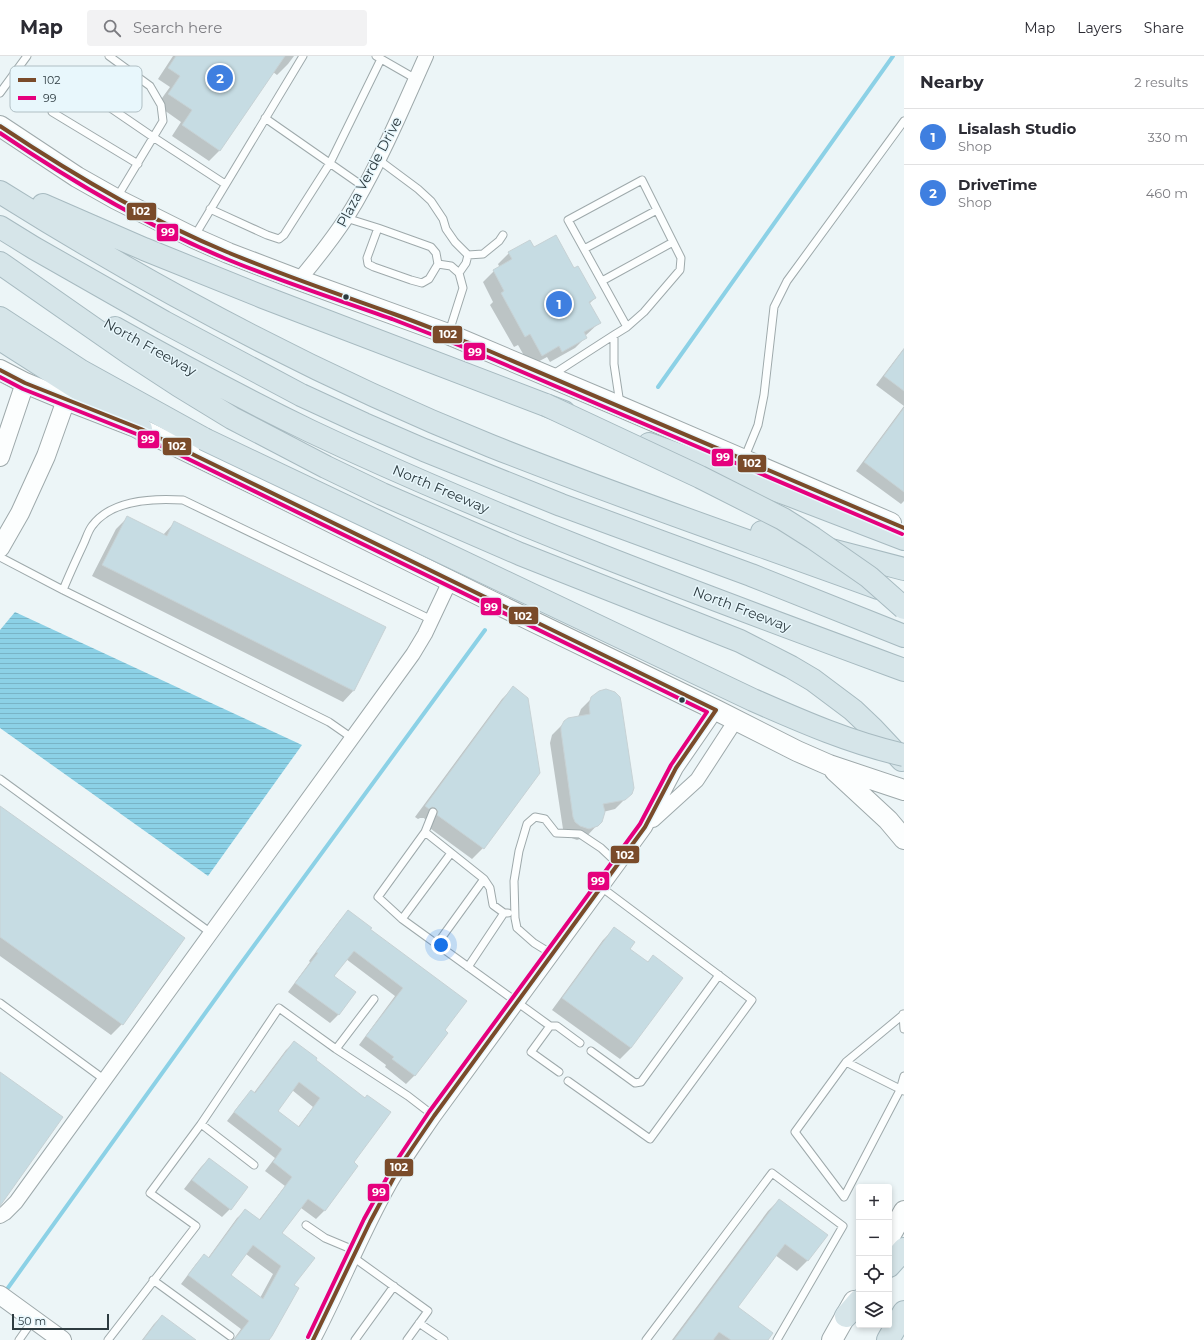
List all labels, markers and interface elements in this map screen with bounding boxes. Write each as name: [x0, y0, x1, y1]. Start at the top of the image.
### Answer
search box: [87, 10, 367, 46]
text: Map: [20, 16, 63, 39]
icon: search: [101, 17, 123, 39]
text: Search here: [133, 18, 222, 37]
text: Map: [1024, 19, 1055, 37]
text: Layers: [1077, 19, 1122, 37]
text: Share: [1144, 19, 1184, 37]
pin: 2: [207, 63, 233, 93]
legend: [10, 66, 142, 112]
text: Nearby: [920, 72, 984, 92]
text: 102: [43, 73, 61, 87]
text: 2 results: [1134, 74, 1188, 90]
text: 99: [43, 91, 57, 105]
street label: Plaza Verde Drive: [332, 114, 406, 230]
text: Lisalash Studio: [958, 119, 1076, 138]
text: 1: [930, 129, 936, 145]
text: 330 m: [1148, 129, 1188, 145]
text: Shop: [958, 138, 992, 154]
text: DriveTime: [958, 175, 1037, 194]
text: 2: [929, 185, 937, 201]
text: 460 m: [1146, 185, 1188, 201]
text: Shop: [958, 194, 992, 210]
line badge: 102: [126, 202, 157, 221]
text: 102: [132, 204, 151, 218]
line badge: 99: [156, 223, 179, 242]
text: 99: [161, 225, 175, 239]
pin: 1: [546, 289, 572, 319]
unlabelled marker: [341, 292, 351, 302]
street label: North Freeway: [100, 314, 200, 380]
line badge: 102: [432, 325, 463, 344]
text: 102: [439, 327, 458, 341]
line badge: 99: [463, 342, 486, 361]
text: 99: [468, 345, 482, 359]
line badge: 99: [137, 430, 160, 449]
text: 99: [141, 432, 155, 446]
line badge: 102: [162, 437, 192, 456]
text: 102: [168, 439, 187, 453]
line badge: 99: [711, 448, 734, 467]
text: 99: [716, 450, 730, 464]
line badge: 102: [737, 454, 767, 473]
text: 102: [743, 456, 762, 470]
street label: North Freeway: [390, 461, 492, 518]
street label: North Freeway: [691, 582, 794, 636]
line badge: 99: [480, 597, 502, 616]
text: 99: [484, 600, 498, 614]
line badge: 102: [508, 606, 539, 625]
text: 102: [514, 609, 533, 623]
unlabelled marker: [677, 695, 687, 705]
line badge: 102: [610, 845, 640, 864]
text: 102: [616, 848, 635, 862]
line badge: 99: [587, 871, 610, 891]
text: 99: [591, 874, 605, 888]
your location: [431, 935, 451, 955]
line badge: 102: [384, 1158, 414, 1177]
text: 102: [390, 1160, 409, 1174]
line badge: 99: [367, 1183, 390, 1202]
map controls: [856, 1184, 892, 1328]
button: +: [856, 1184, 892, 1220]
text: 99: [372, 1185, 386, 1199]
button: −: [856, 1220, 892, 1256]
button: locate: [856, 1256, 892, 1292]
button: layers: [856, 1292, 892, 1328]
scale bar: [12, 1312, 109, 1331]
text: 50 m: [18, 1314, 46, 1328]

